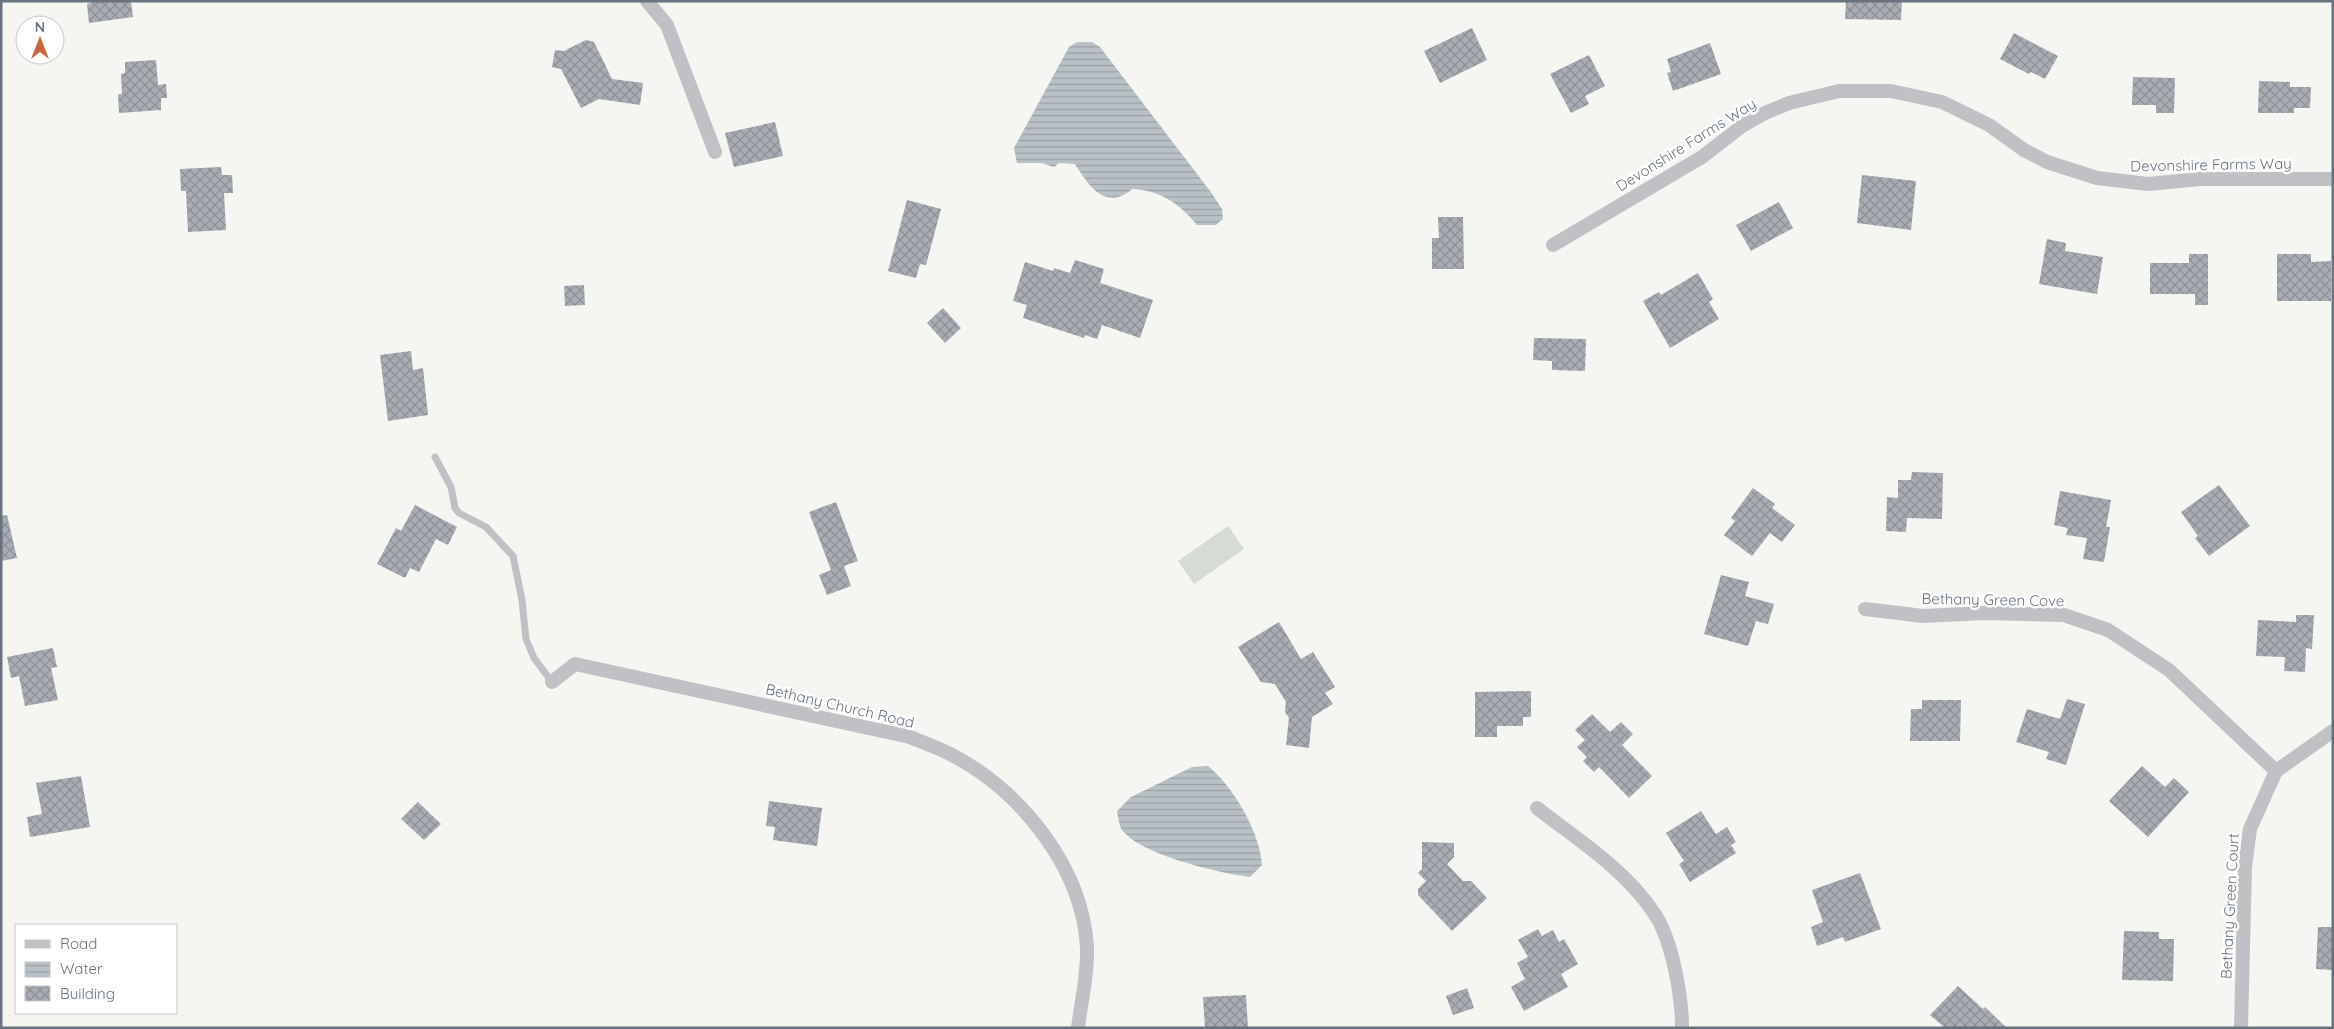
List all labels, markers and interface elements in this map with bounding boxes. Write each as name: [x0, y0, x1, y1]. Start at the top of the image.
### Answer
north arrow: [15, 15, 65, 65]
text: N: [35, 18, 45, 36]
street label: Devonshire Farms Way: [1612, 94, 1759, 195]
street label: Devonshire Farms Way: [2130, 154, 2292, 175]
street label: Bethany Green Cove: [1921, 589, 2065, 610]
street label: Bethany Church Road: [764, 679, 916, 732]
street label: Bethany Green Court: [2216, 833, 2243, 979]
legend: [15, 924, 178, 1014]
text: Road: [60, 934, 97, 953]
text: Water: [60, 959, 103, 978]
text: Building: [60, 984, 115, 1003]

